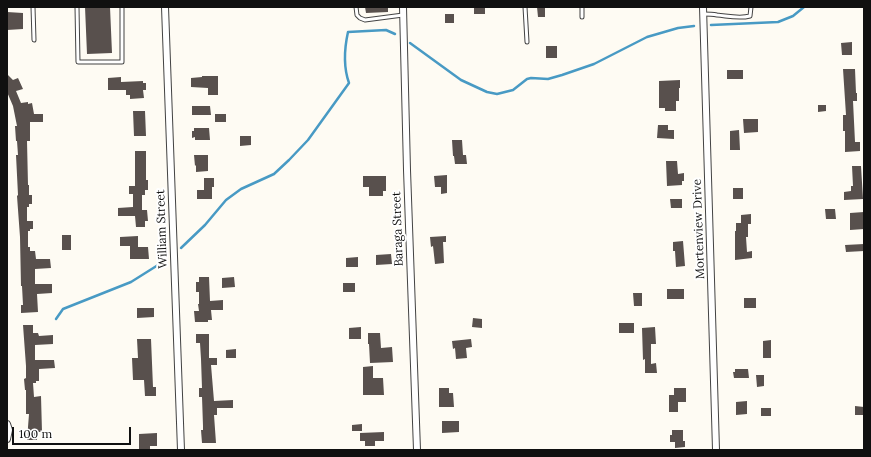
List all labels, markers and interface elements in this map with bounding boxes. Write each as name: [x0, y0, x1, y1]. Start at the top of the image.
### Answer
street label: Mortenview Drive: [690, 179, 708, 279]
street label: William Street: [153, 189, 171, 269]
street label: Baraga Street: [389, 191, 407, 267]
scale bar: [14, 419, 133, 445]
text: 100 m: [19, 426, 52, 441]

